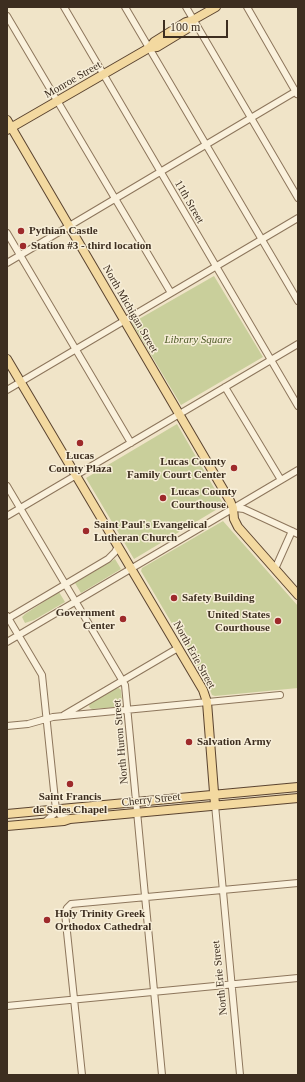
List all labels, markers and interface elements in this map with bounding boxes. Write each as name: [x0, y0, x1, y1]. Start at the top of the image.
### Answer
scale bar: [165, 12, 230, 38]
text: 100 m: [170, 20, 200, 34]
street label: Monroe Street: [42, 58, 104, 102]
street label: 11th Street: [171, 178, 207, 226]
place label: Pythian Castle: [29, 224, 98, 238]
marker: Pythian Castle: [16, 226, 26, 236]
place label: Station #3 - third location: [31, 239, 151, 253]
marker: Station #3 - third location: [18, 241, 28, 251]
street label: North Michigan Street: [100, 263, 160, 355]
park label: Library Square: [164, 333, 232, 347]
marker: Lucas County Plaza: [75, 438, 85, 448]
place label: Lucas County Plaza: [48, 449, 112, 475]
place label: Lucas County Family Court Center: [127, 455, 226, 481]
marker: Lucas County Family Court Center: [229, 463, 239, 473]
place label: Lucas County Courthouse: [171, 485, 237, 511]
marker: Lucas County Courthouse: [158, 493, 168, 503]
place label: Saint Paul's Evangelical Lutheran Church: [94, 518, 207, 544]
marker: Saint Paul's Evangelical Lutheran Church: [81, 526, 91, 536]
place label: Safety Building: [182, 591, 254, 605]
marker: Safety Building: [169, 593, 179, 603]
place label: Government Center: [56, 606, 115, 632]
place label: United States Courthouse: [207, 608, 270, 634]
marker: Government Center: [118, 614, 128, 624]
marker: United States Courthouse: [273, 616, 283, 626]
street label: North Erie Street: [170, 619, 218, 691]
street label: North Huron Street: [111, 699, 131, 785]
place label: Salvation Army: [197, 735, 271, 749]
marker: Salvation Army: [184, 737, 194, 747]
marker: Saint Francis de Sales Chapel: [65, 779, 75, 789]
place label: Saint Francis de Sales Chapel: [33, 790, 107, 816]
street label: Cherry Street: [121, 790, 181, 810]
place label: Holy Trinity Greek Orthodox Cathedral: [55, 907, 151, 933]
marker: Holy Trinity Greek Orthodox Cathedral: [42, 915, 52, 925]
street label: North Erie Street: [210, 940, 230, 1016]

